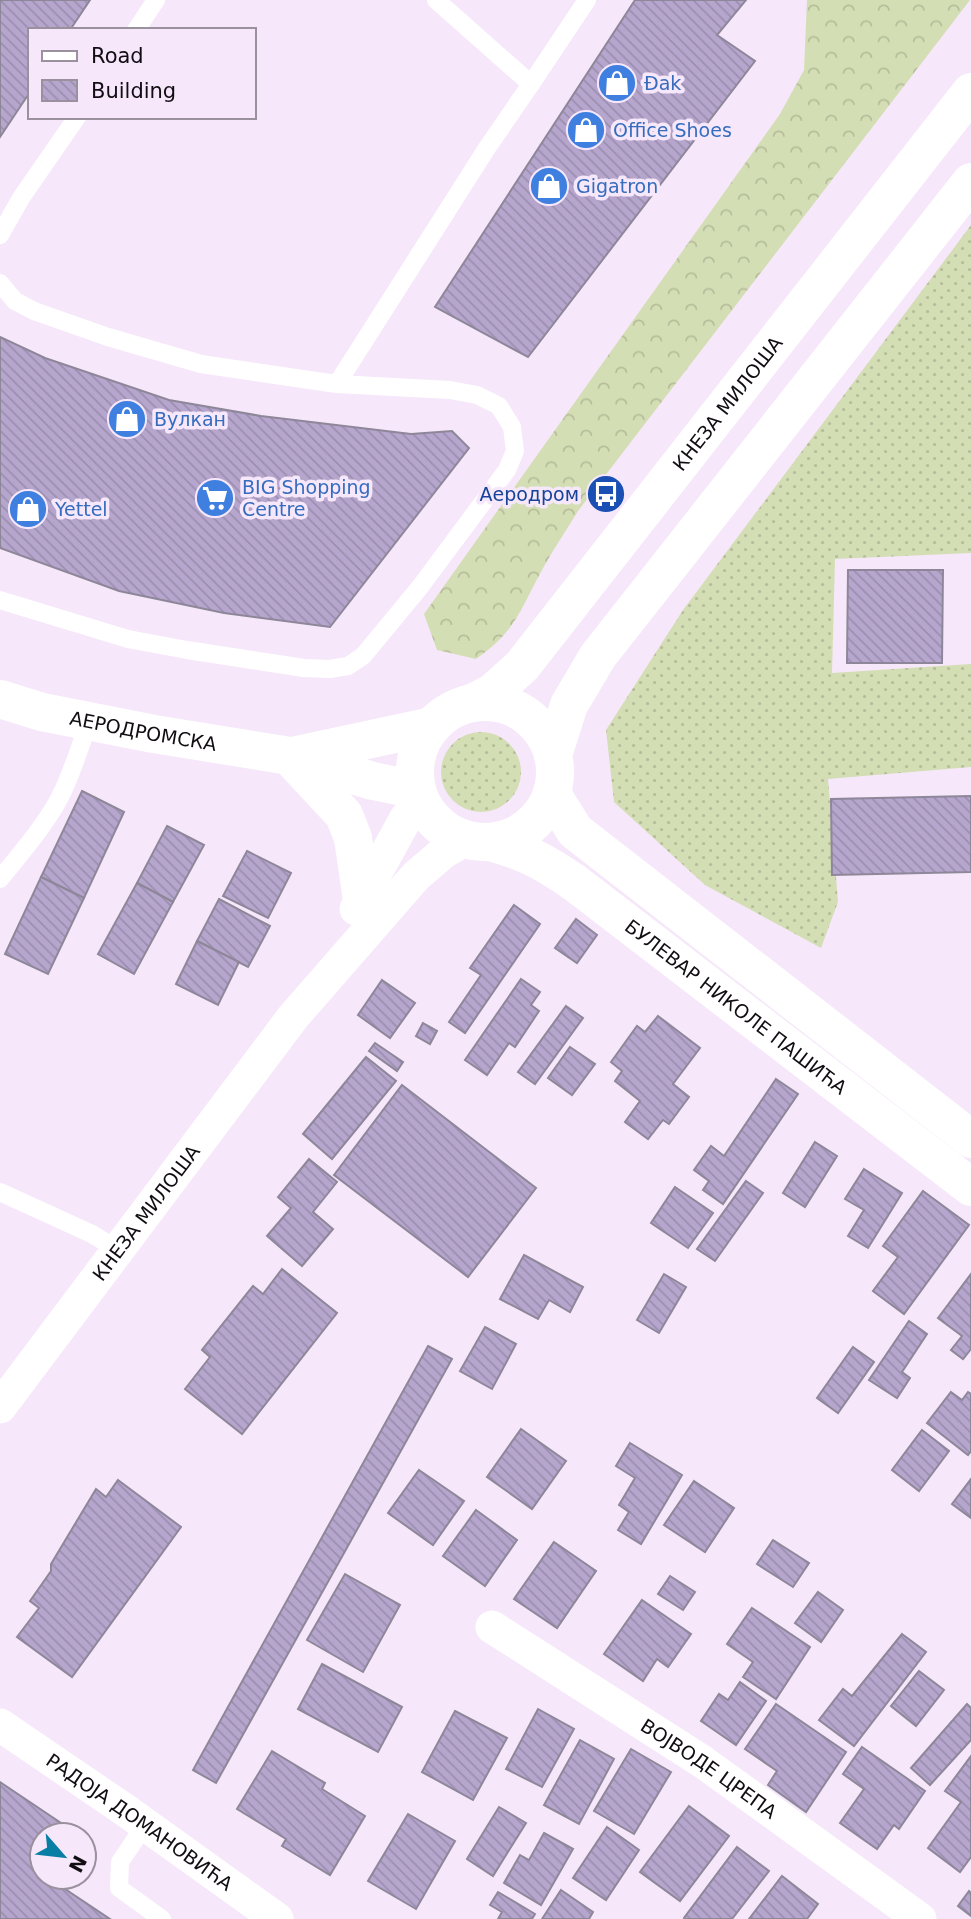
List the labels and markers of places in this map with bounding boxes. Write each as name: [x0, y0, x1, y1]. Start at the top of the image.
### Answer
shop icon: Đak: [596, 62, 638, 104]
place label: Đak: [644, 72, 681, 94]
shop icon: Office Shoes: [565, 109, 607, 151]
place label: Office Shoes: [613, 119, 732, 141]
shop icon: Gigatron: [528, 165, 570, 207]
place label: Gigatron: [576, 175, 658, 197]
shop icon: Вулкан: [106, 398, 148, 440]
place label: Вулкан: [154, 408, 226, 430]
bus stop icon: Аеродром: [585, 473, 627, 515]
place label: BIG Shopping Centre: [242, 476, 371, 520]
supermarket icon: BIG Shopping Centre: [194, 477, 236, 519]
place label: Аеродром: [479, 483, 579, 505]
shop icon: Yettel: [7, 488, 49, 530]
place label: Yettel: [54, 498, 108, 520]

